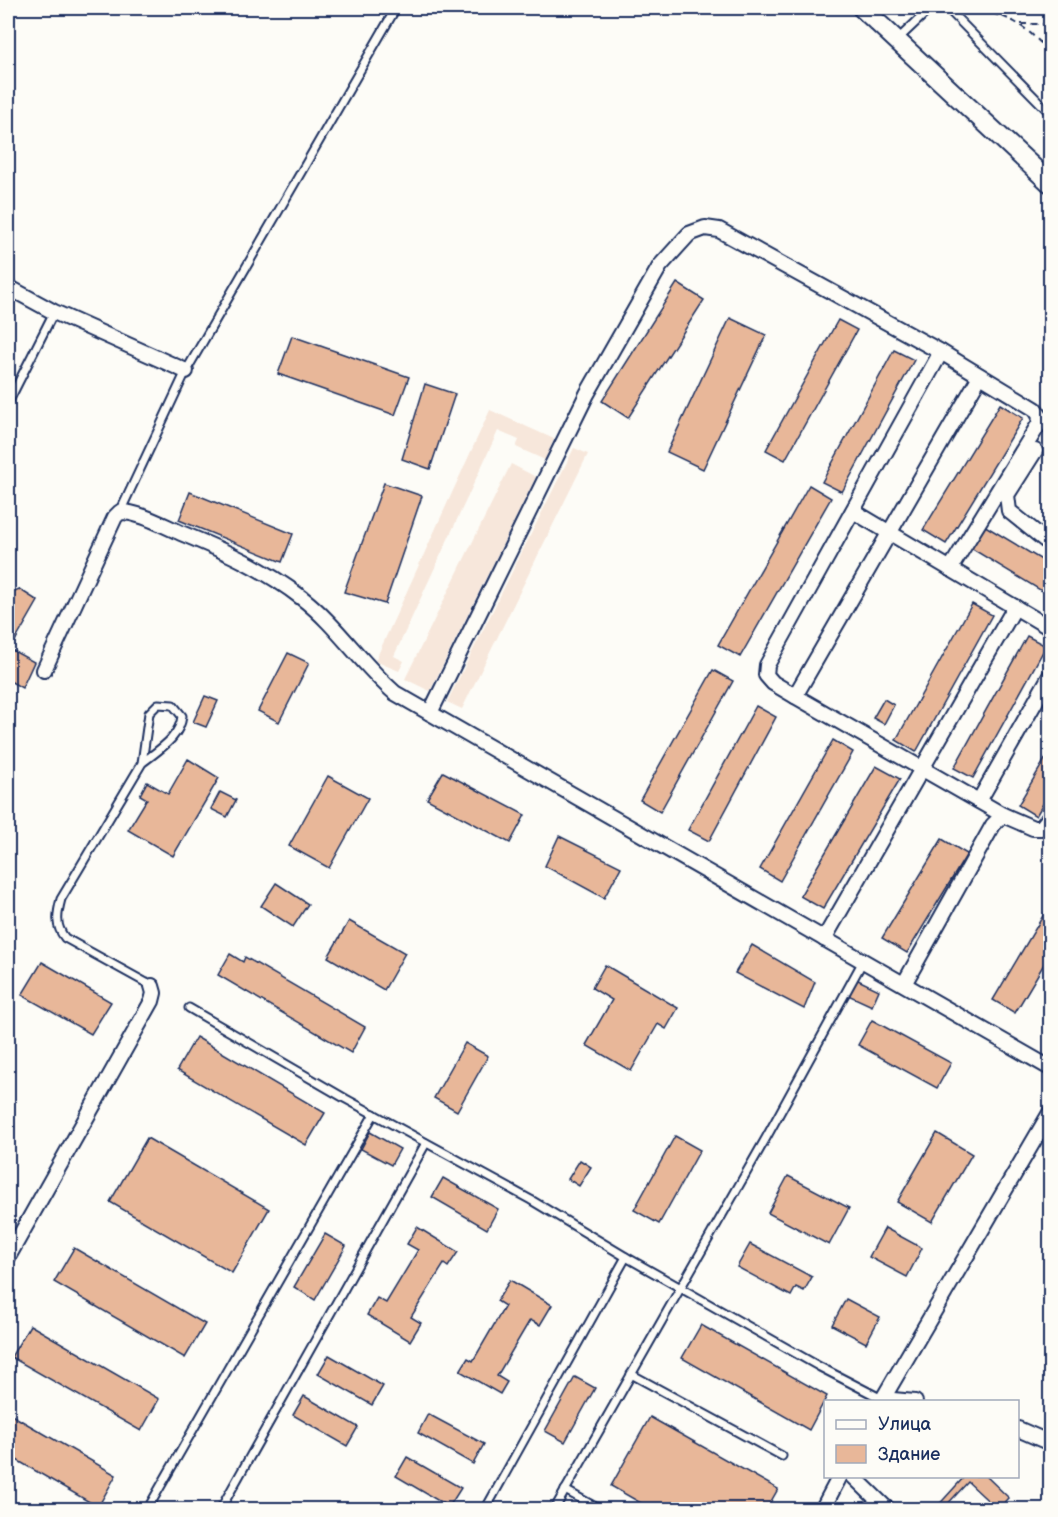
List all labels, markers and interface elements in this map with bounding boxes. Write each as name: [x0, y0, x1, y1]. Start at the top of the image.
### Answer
legend: [824, 1400, 1019, 1478]
text: Улица: [878, 1414, 932, 1435]
text: Здание: [878, 1444, 940, 1465]

